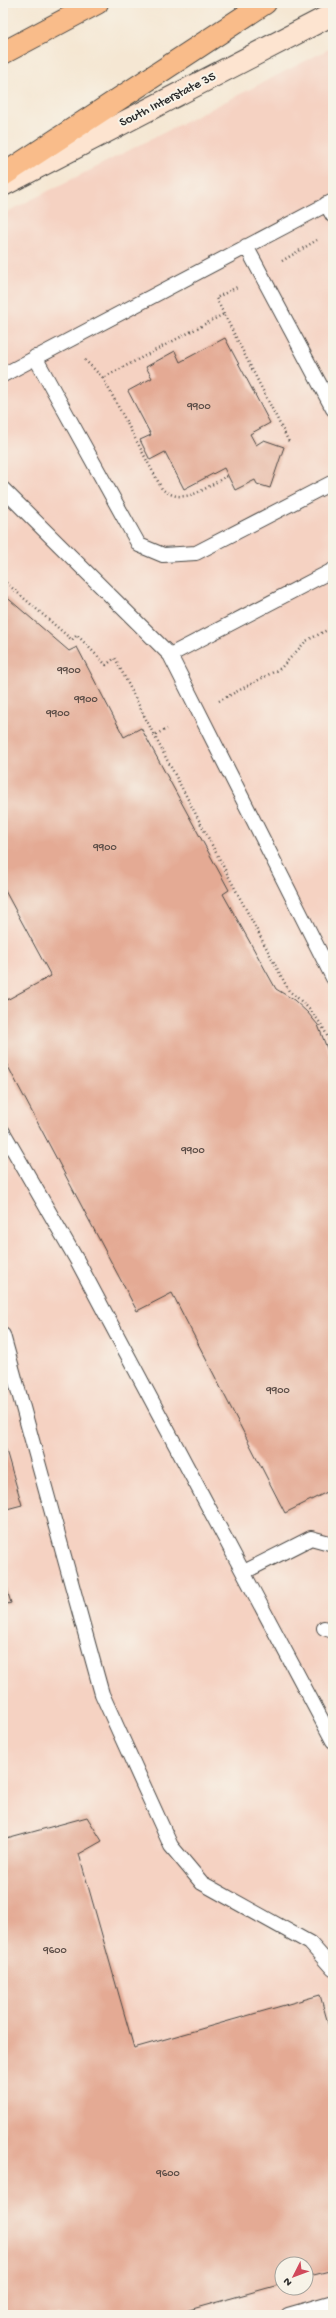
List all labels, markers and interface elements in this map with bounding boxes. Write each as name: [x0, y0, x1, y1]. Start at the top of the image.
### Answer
street label: South Interstate 35: [117, 69, 219, 131]
house number: 9900: [186, 401, 211, 413]
house number: 9900: [56, 665, 81, 677]
house number: 9900: [73, 694, 98, 706]
house number: 9900: [45, 708, 70, 720]
house number: 9900: [92, 842, 117, 854]
house number: 9900: [180, 1145, 205, 1157]
house number: 9900: [265, 1385, 290, 1397]
house number: 9600: [42, 1945, 67, 1957]
house number: 9600: [155, 2168, 180, 2180]
north arrow: [274, 2256, 314, 2296]
text: N: [281, 2275, 295, 2288]

